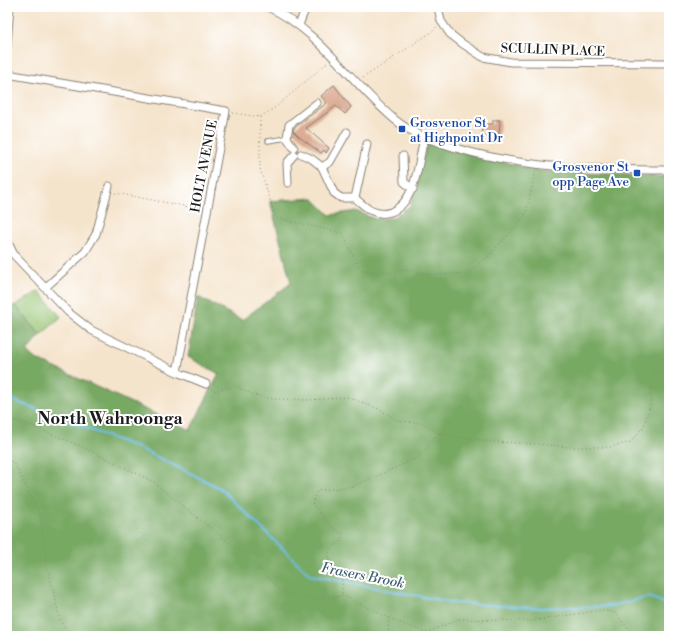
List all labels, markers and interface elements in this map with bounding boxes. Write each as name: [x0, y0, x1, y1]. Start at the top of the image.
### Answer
street label: SCULLIN PLACE: [500, 40, 606, 60]
place label: Grosvenor St at Highpoint Dr: [410, 115, 503, 146]
street label: HOLT AVENUE: [187, 118, 221, 214]
marker: Grosvenor St at Highpoint Dr: [397, 124, 407, 134]
place label: Grosvenor St opp Page Ave: [552, 159, 629, 190]
marker: Grosvenor St opp Page Ave: [632, 168, 642, 178]
district label: North Wahroonga: [37, 408, 184, 430]
water label: Frasers Brook: [320, 559, 406, 593]

